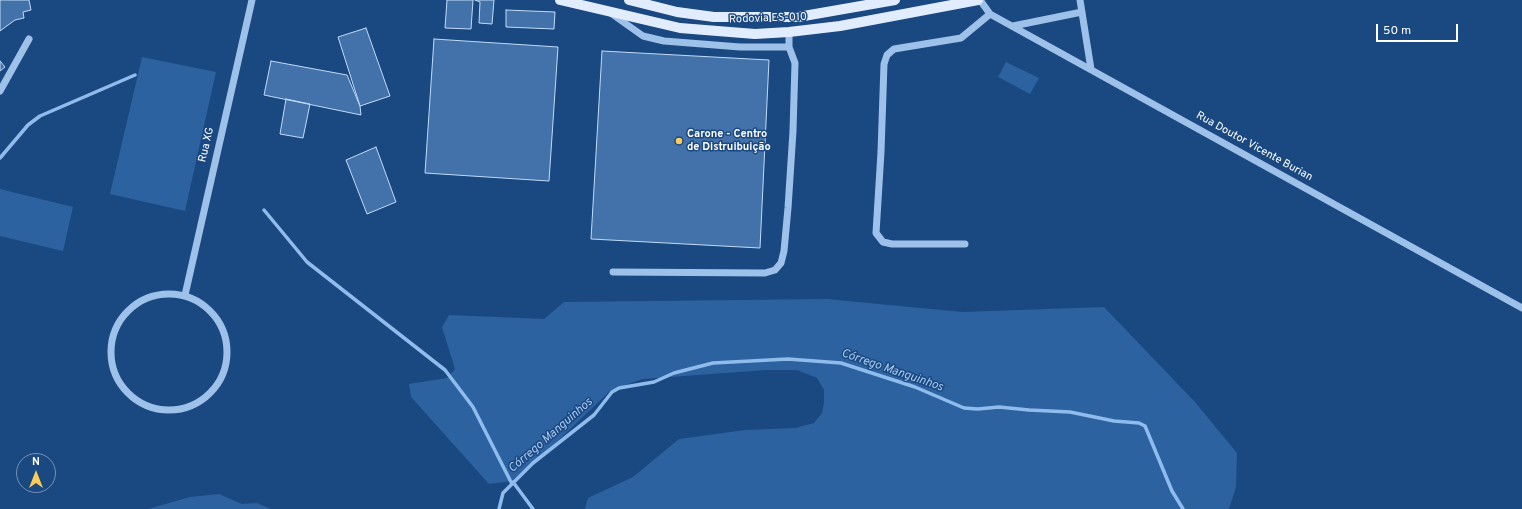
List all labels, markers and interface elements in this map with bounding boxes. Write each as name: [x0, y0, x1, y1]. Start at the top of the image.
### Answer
street label: Rodovia ES-010: [729, 11, 807, 27]
scale bar: [1378, 16, 1460, 42]
text: 50 m: [1383, 23, 1411, 39]
street label: Rua Doutor Vicente Burian: [1193, 109, 1315, 185]
street label: Rua XG: [197, 126, 217, 164]
place label: Carone - Centro de Distruibuição: [687, 128, 771, 154]
marker: Carone - Centro de Distruibuição: [674, 136, 684, 146]
water label: Córrego Manguinhos: [839, 347, 945, 395]
water label: Córrego Manguinhos: [506, 396, 596, 476]
north arrow: [16, 453, 56, 493]
text: N: [32, 455, 40, 469]

